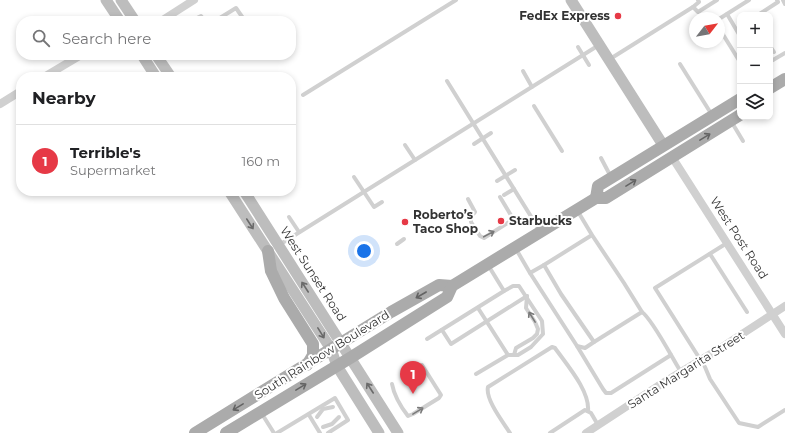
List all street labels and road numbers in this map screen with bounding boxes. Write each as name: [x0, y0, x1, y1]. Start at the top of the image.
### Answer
street label: West Post Road: [707, 194, 772, 282]
street label: West Sunset Road: [277, 224, 350, 324]
street label: South Rainbow Boulevard: [251, 307, 392, 402]
street label: Santa Margarita Street: [625, 327, 747, 412]

